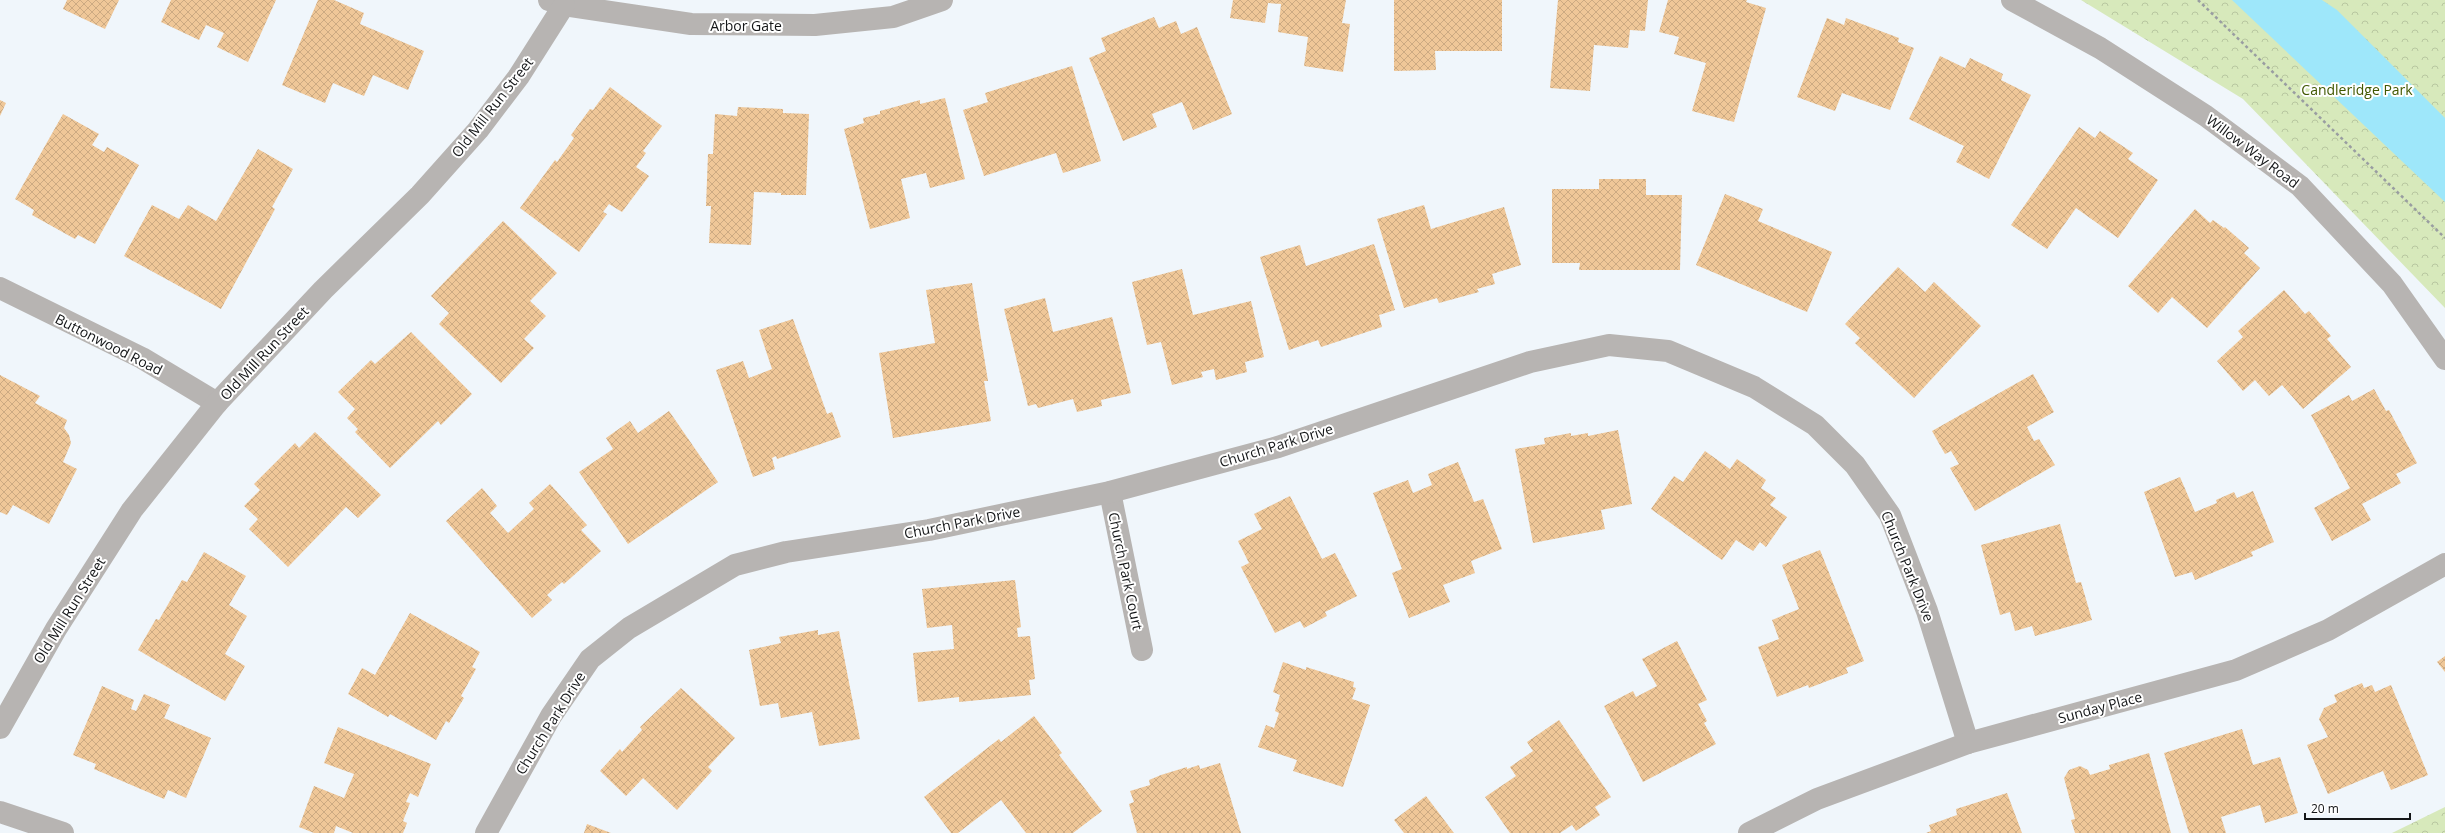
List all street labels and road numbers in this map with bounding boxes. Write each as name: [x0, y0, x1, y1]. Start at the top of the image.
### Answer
street label: Arbor Gate: [710, 16, 782, 35]
street label: Old Mill Run Street: [447, 53, 537, 161]
street label: Willow Way Road: [2203, 110, 2303, 192]
street label: Old Mill Run Street: [215, 302, 313, 404]
street label: Buttonwood Road: [52, 309, 166, 379]
street label: Church Park Drive: [1217, 419, 1335, 471]
street label: Church Park Drive: [902, 501, 1022, 543]
street label: Church Park Drive: [1877, 508, 1939, 624]
street label: Church Park Court: [1104, 510, 1148, 632]
street label: Old Mill Run Street: [29, 553, 109, 667]
street label: Church Park Drive: [511, 668, 589, 778]
street label: Sunday Place: [2056, 687, 2144, 727]

